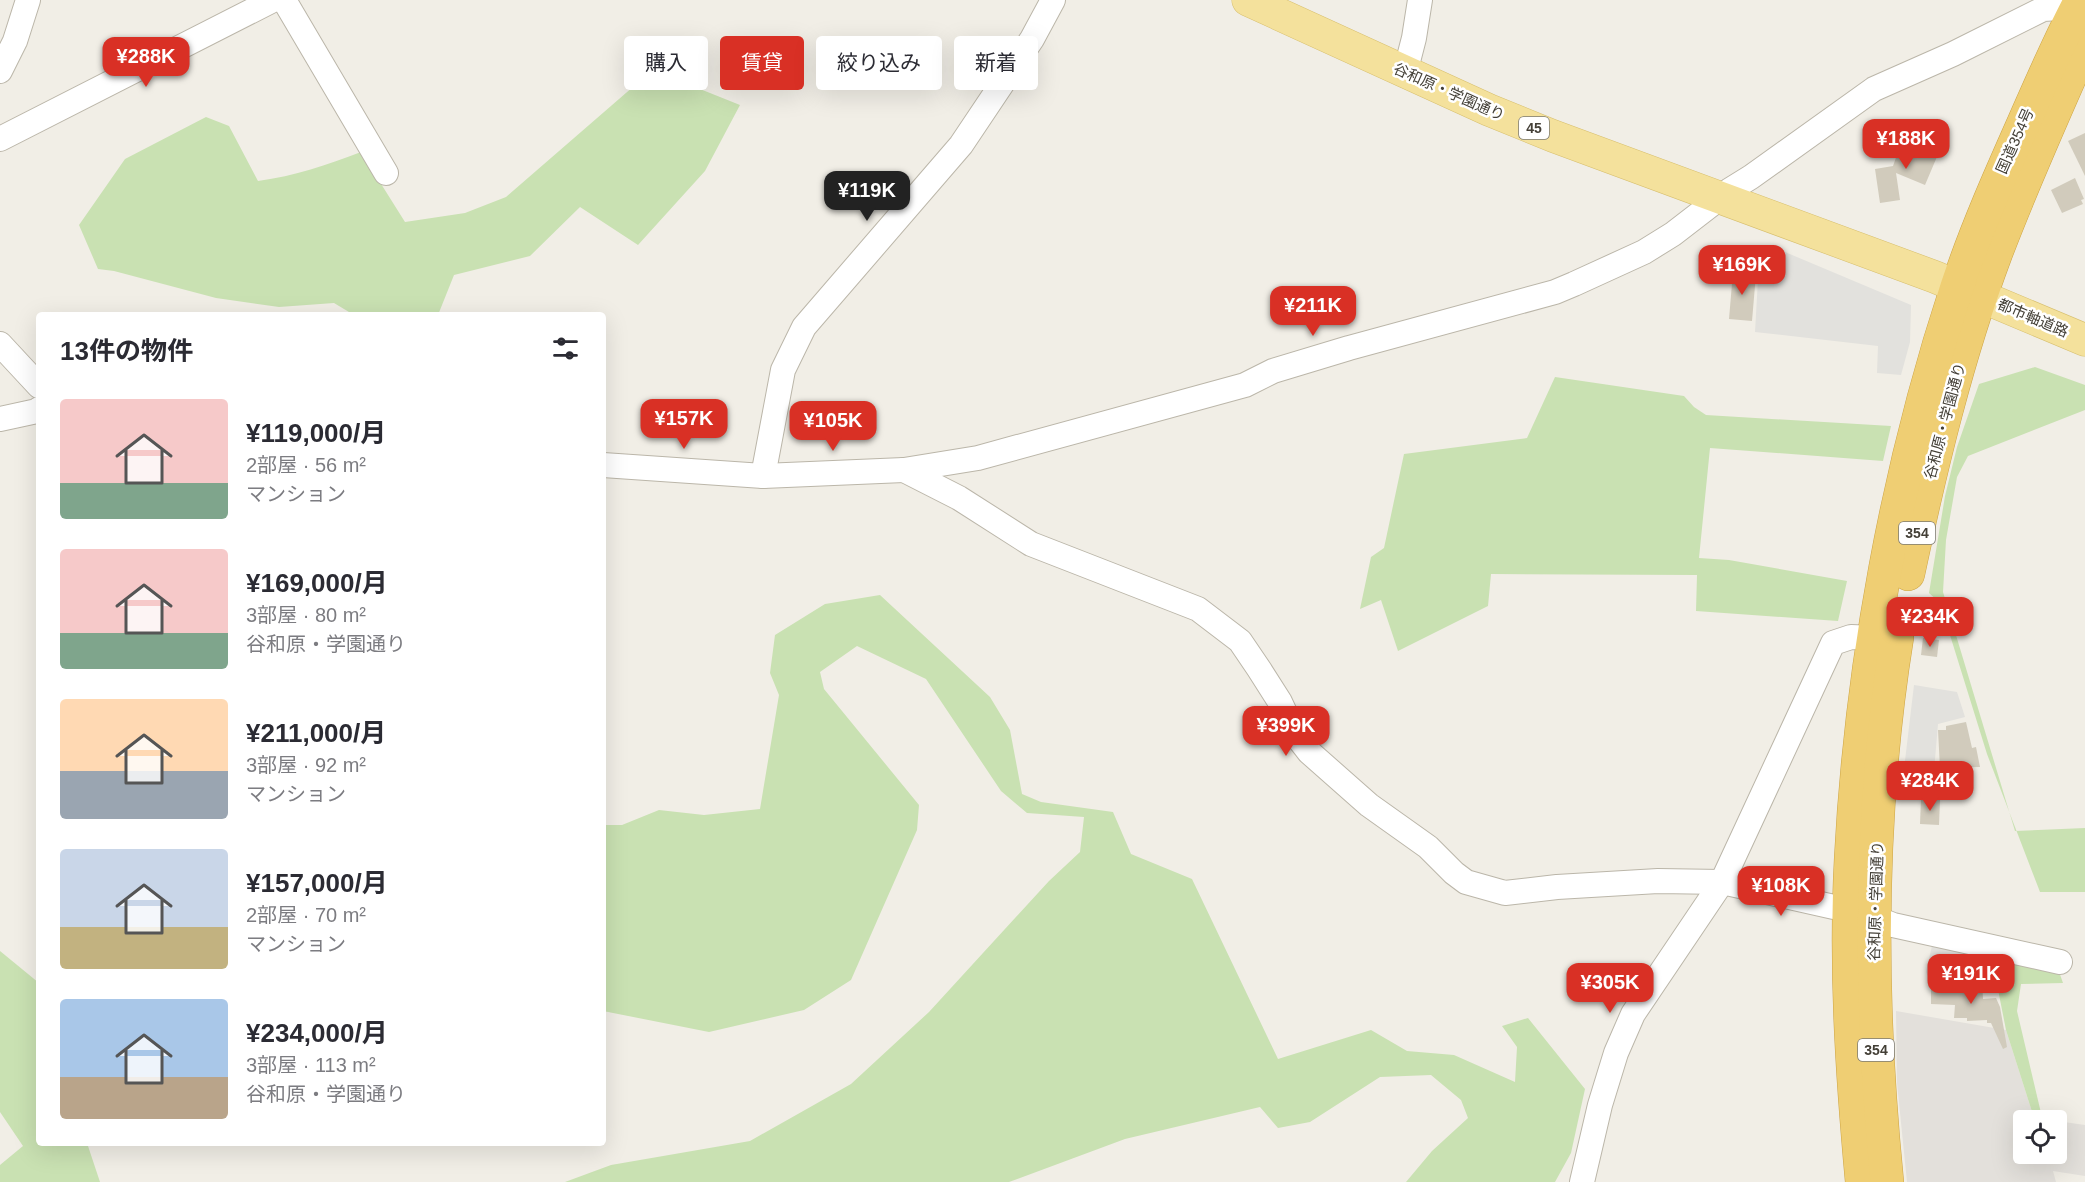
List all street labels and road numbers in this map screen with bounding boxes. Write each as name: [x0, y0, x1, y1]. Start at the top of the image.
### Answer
street label: 谷和原・学園通り: [1391, 59, 1507, 124]
street label: 国道354号: [1993, 105, 2037, 176]
road number: 45: [1519, 117, 1549, 139]
street label: 都市軸道路: [1995, 295, 2071, 340]
street label: 谷和原・学園通り: [1921, 361, 1968, 481]
road number: 354: [1899, 522, 1935, 544]
street label: 谷和原・学園通り: [1865, 841, 1886, 961]
road number: 354: [1858, 1039, 1894, 1061]

